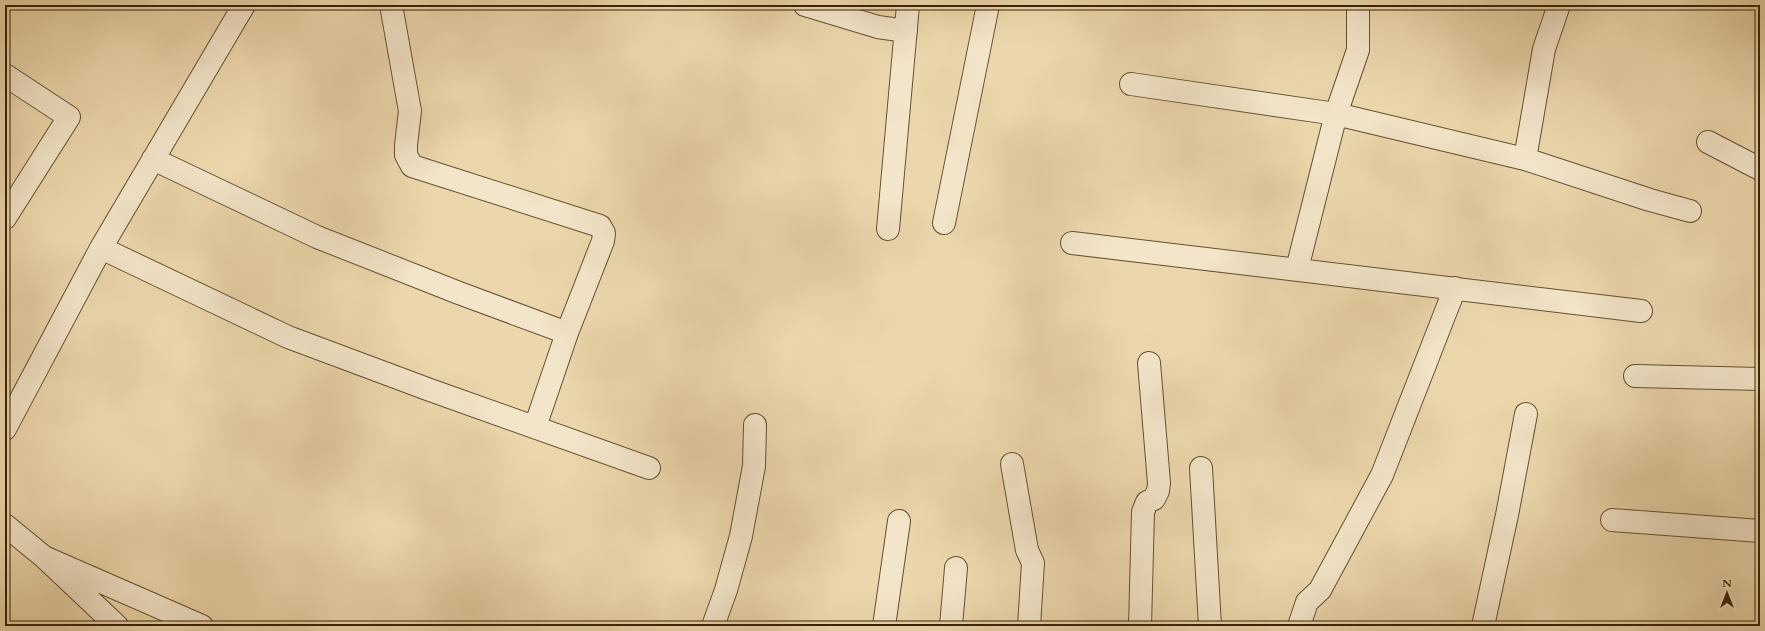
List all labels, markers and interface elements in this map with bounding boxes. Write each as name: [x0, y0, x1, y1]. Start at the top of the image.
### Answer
north arrow: [1707, 573, 1747, 613]
text: N: [1722, 576, 1732, 591]

